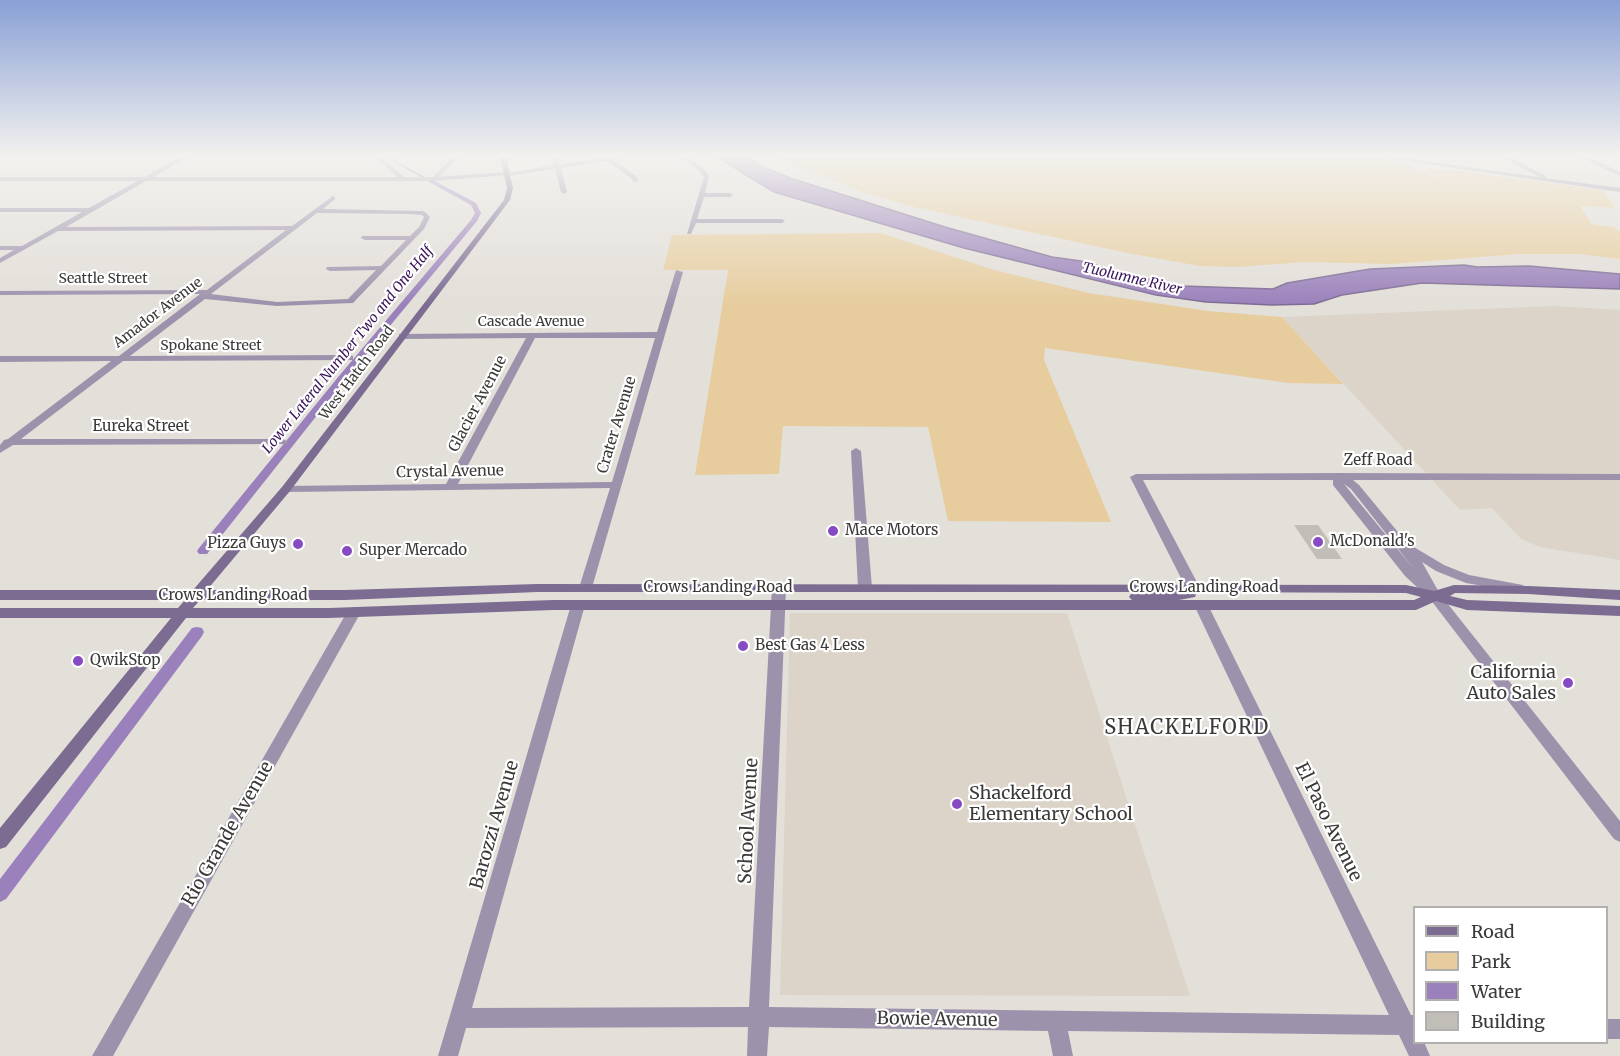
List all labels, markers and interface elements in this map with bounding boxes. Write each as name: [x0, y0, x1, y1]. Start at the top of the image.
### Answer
water label: Lower Lateral Number Two and One Half: [259, 243, 437, 457]
water label: Tuolumne River: [1081, 259, 1183, 299]
street label: Seattle Street: [58, 271, 148, 287]
street label: Amador Avenue: [110, 274, 206, 352]
street label: Cascade Avenue: [478, 314, 584, 330]
street label: West Hatch Road: [316, 323, 398, 423]
street label: Spokane Street: [160, 338, 262, 354]
street label: Glacier Avenue: [445, 353, 511, 455]
street label: Crater Avenue: [594, 374, 640, 476]
street label: Eureka Street: [93, 418, 189, 436]
street label: Zeff Road: [1343, 452, 1413, 470]
street label: Crystal Avenue: [396, 462, 504, 482]
place label: Mace Motors: [845, 522, 938, 540]
marker: Mace Motors: [826, 524, 840, 538]
place label: McDonald's: [1330, 533, 1415, 551]
place label: Pizza Guys: [207, 535, 286, 553]
marker: McDonald's: [1311, 535, 1325, 549]
marker: Pizza Guys: [291, 537, 305, 551]
place label: Super Mercado: [359, 542, 467, 560]
marker: Super Mercado: [340, 544, 354, 558]
street label: Crows Landing Road: [644, 579, 792, 597]
street label: Crows Landing Road: [1130, 579, 1278, 597]
street label: Crows Landing Road: [159, 587, 307, 605]
place label: Best Gas 4 Less: [755, 637, 865, 655]
marker: Best Gas 4 Less: [736, 639, 750, 653]
place label: QwikStop: [90, 652, 161, 670]
marker: QwikStop: [71, 654, 85, 668]
place label: California Auto Sales: [1466, 662, 1556, 704]
marker: California Auto Sales: [1561, 676, 1575, 690]
district label: SHACKELFORD: [1104, 716, 1270, 740]
street label: Rio Grande Avenue: [178, 758, 278, 910]
street label: Barozzi Avenue: [466, 758, 524, 892]
street label: School Avenue: [735, 758, 763, 884]
street label: El Paso Avenue: [1290, 759, 1366, 885]
place label: Shackelford Elementary School: [969, 783, 1133, 826]
marker: Shackelford Elementary School: [950, 797, 964, 811]
legend: [1413, 906, 1608, 1044]
text: Road: [1471, 920, 1515, 943]
text: Park: [1471, 950, 1511, 973]
text: Water: [1471, 980, 1522, 1003]
street label: Bowie Avenue: [876, 1008, 998, 1032]
text: Building: [1471, 1010, 1545, 1033]

